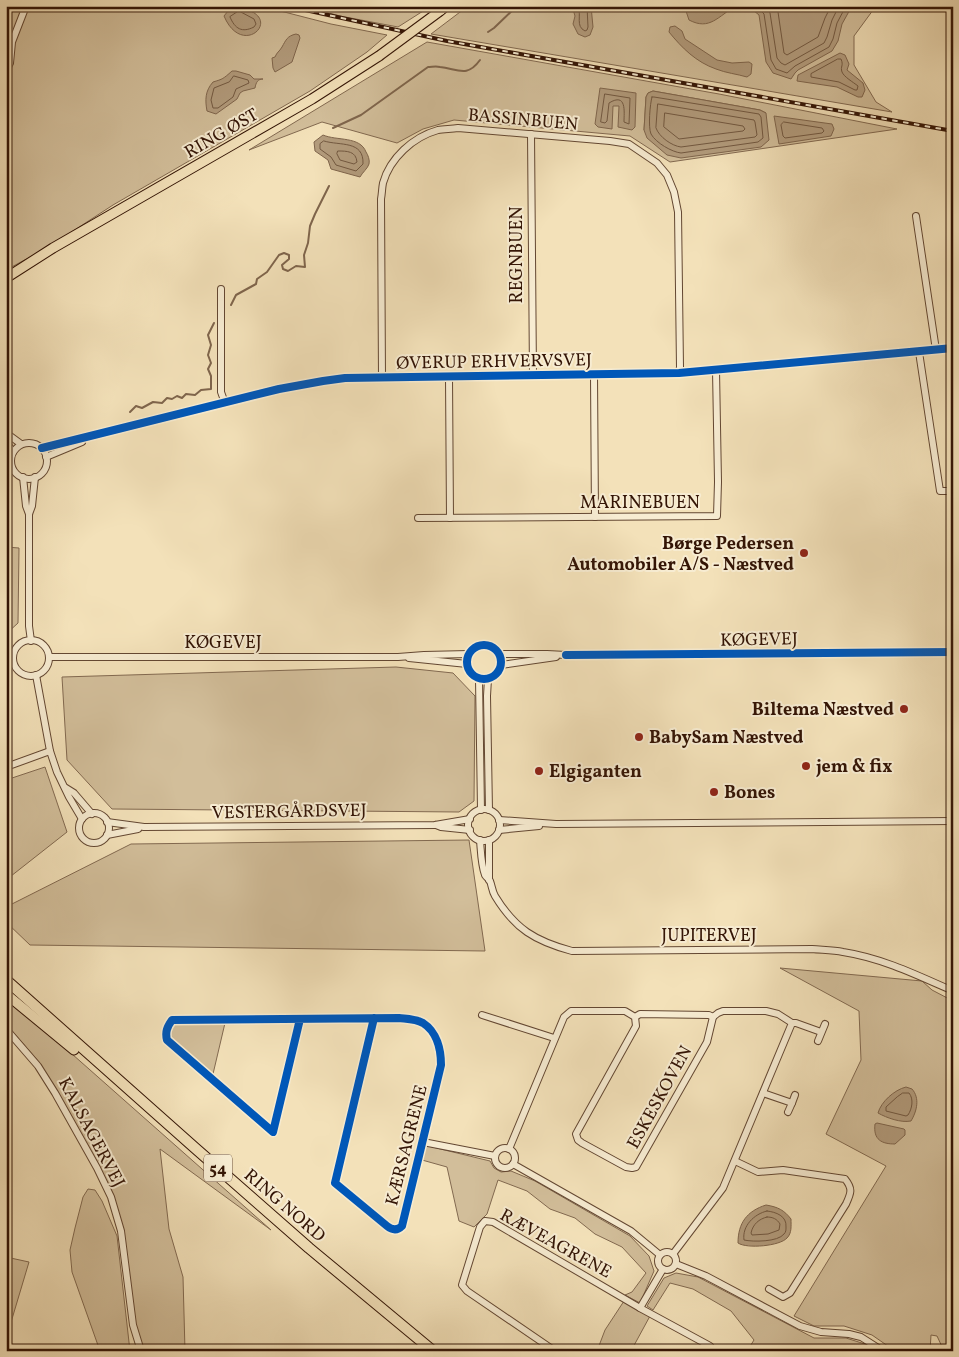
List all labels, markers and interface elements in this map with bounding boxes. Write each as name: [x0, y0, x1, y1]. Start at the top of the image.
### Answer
street label: RING ØST: [180, 103, 264, 166]
street label: BASSINBUEN: [467, 103, 579, 138]
street label: REGNBUEN: [505, 206, 530, 304]
street label: ØVERUP ERHVERVSVEJ: [396, 348, 592, 377]
street label: MARINEBUEN: [580, 491, 700, 516]
place label: Børge Pedersen Automobiler A/S - Næstved: [567, 532, 794, 578]
marker: Børge Pedersen Automobiler A/S - Næstved: [798, 547, 810, 559]
street label: KØGEVEJ: [720, 627, 798, 654]
street label: KØGEVEJ: [184, 631, 262, 656]
place label: Biltema Næstved: [752, 698, 894, 723]
marker: Biltema Næstved: [898, 703, 910, 715]
place label: BabySam Næstved: [649, 726, 803, 751]
marker: BabySam Næstved: [633, 731, 645, 743]
place label: jem & fix: [816, 755, 892, 780]
place label: Elgiganten: [549, 760, 642, 785]
marker: jem & fix: [800, 760, 812, 772]
marker: Elgiganten: [533, 765, 545, 777]
place label: Bones: [724, 781, 775, 806]
marker: Bones: [708, 786, 720, 798]
street label: VESTERGÅRDSVEJ: [211, 799, 367, 826]
street label: JUPITERVEJ: [661, 924, 757, 949]
street label: ESKESKOVEN: [622, 1041, 699, 1154]
street label: KALSAGERVEJ: [51, 1073, 130, 1192]
street label: KÆRSAGRENE: [380, 1082, 435, 1208]
road number: 54: [204, 1154, 232, 1182]
street label: RING NORD: [238, 1164, 330, 1249]
street label: RÆVEAGRENE: [495, 1203, 616, 1285]

